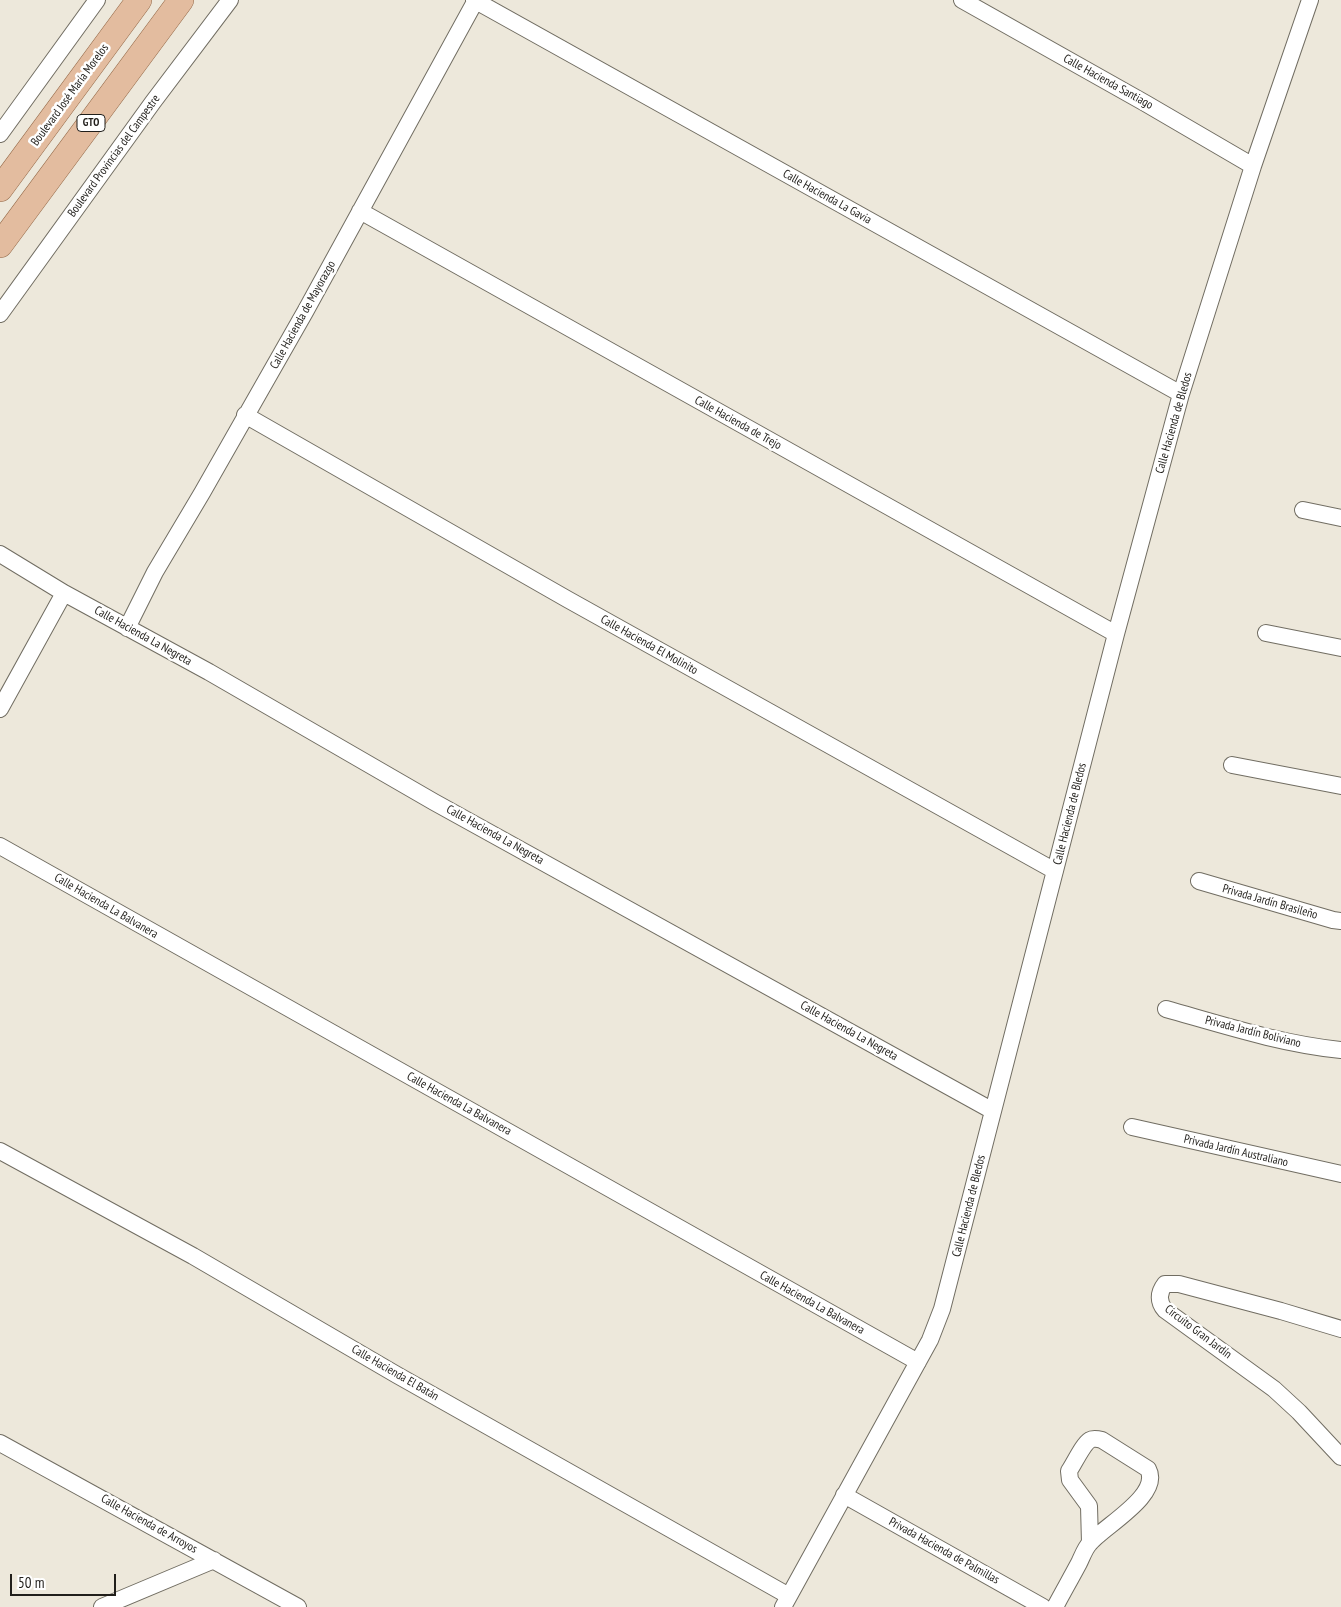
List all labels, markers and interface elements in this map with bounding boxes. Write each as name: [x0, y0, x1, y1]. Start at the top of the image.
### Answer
street label: Boulevard José María Morelos: [28, 41, 112, 149]
street label: Calle Hacienda Santiago: [1061, 51, 1155, 113]
street label: Boulevard Provincias del Campestre: [65, 92, 163, 220]
road number: GTO: [77, 115, 105, 132]
street label: Calle Hacienda La Gavia: [780, 167, 874, 227]
street label: Calle Hacienda de Mayorazgo: [267, 258, 339, 372]
street label: Calle Hacienda de Bledos: [1153, 371, 1195, 475]
street label: Calle Hacienda de Trejo: [692, 393, 784, 453]
street label: Calle Hacienda La Negreta: [92, 603, 194, 669]
street label: Calle Hacienda El Molinito: [598, 612, 700, 678]
street label: Calle Hacienda de Bledos: [1050, 761, 1090, 867]
street label: Calle Hacienda La Negreta: [444, 802, 546, 868]
street label: Calle Hacienda La Balvanera: [52, 870, 160, 942]
street label: Privada Jardín Brasileño: [1221, 882, 1319, 922]
street label: Calle Hacienda La Negreta: [798, 998, 900, 1064]
street label: Privada Jardín Boliviano: [1204, 1013, 1302, 1051]
street label: Calle Hacienda La Balvanera: [404, 1069, 514, 1139]
street label: Privada Jardín Australiano: [1182, 1132, 1290, 1170]
street label: Calle Hacienda de Bledos: [949, 1153, 989, 1259]
street label: Calle Hacienda La Balvanera: [757, 1268, 867, 1338]
street label: Circuito Gran Jardín: [1162, 1302, 1234, 1362]
street label: Calle Hacienda El Batán: [349, 1342, 441, 1404]
street label: Calle Hacienda de Arroyos: [98, 1492, 200, 1556]
street label: Privada Hacienda de Palmillas: [886, 1515, 1002, 1587]
scale bar: [12, 1564, 119, 1596]
text: 50 m: [18, 1573, 44, 1592]

